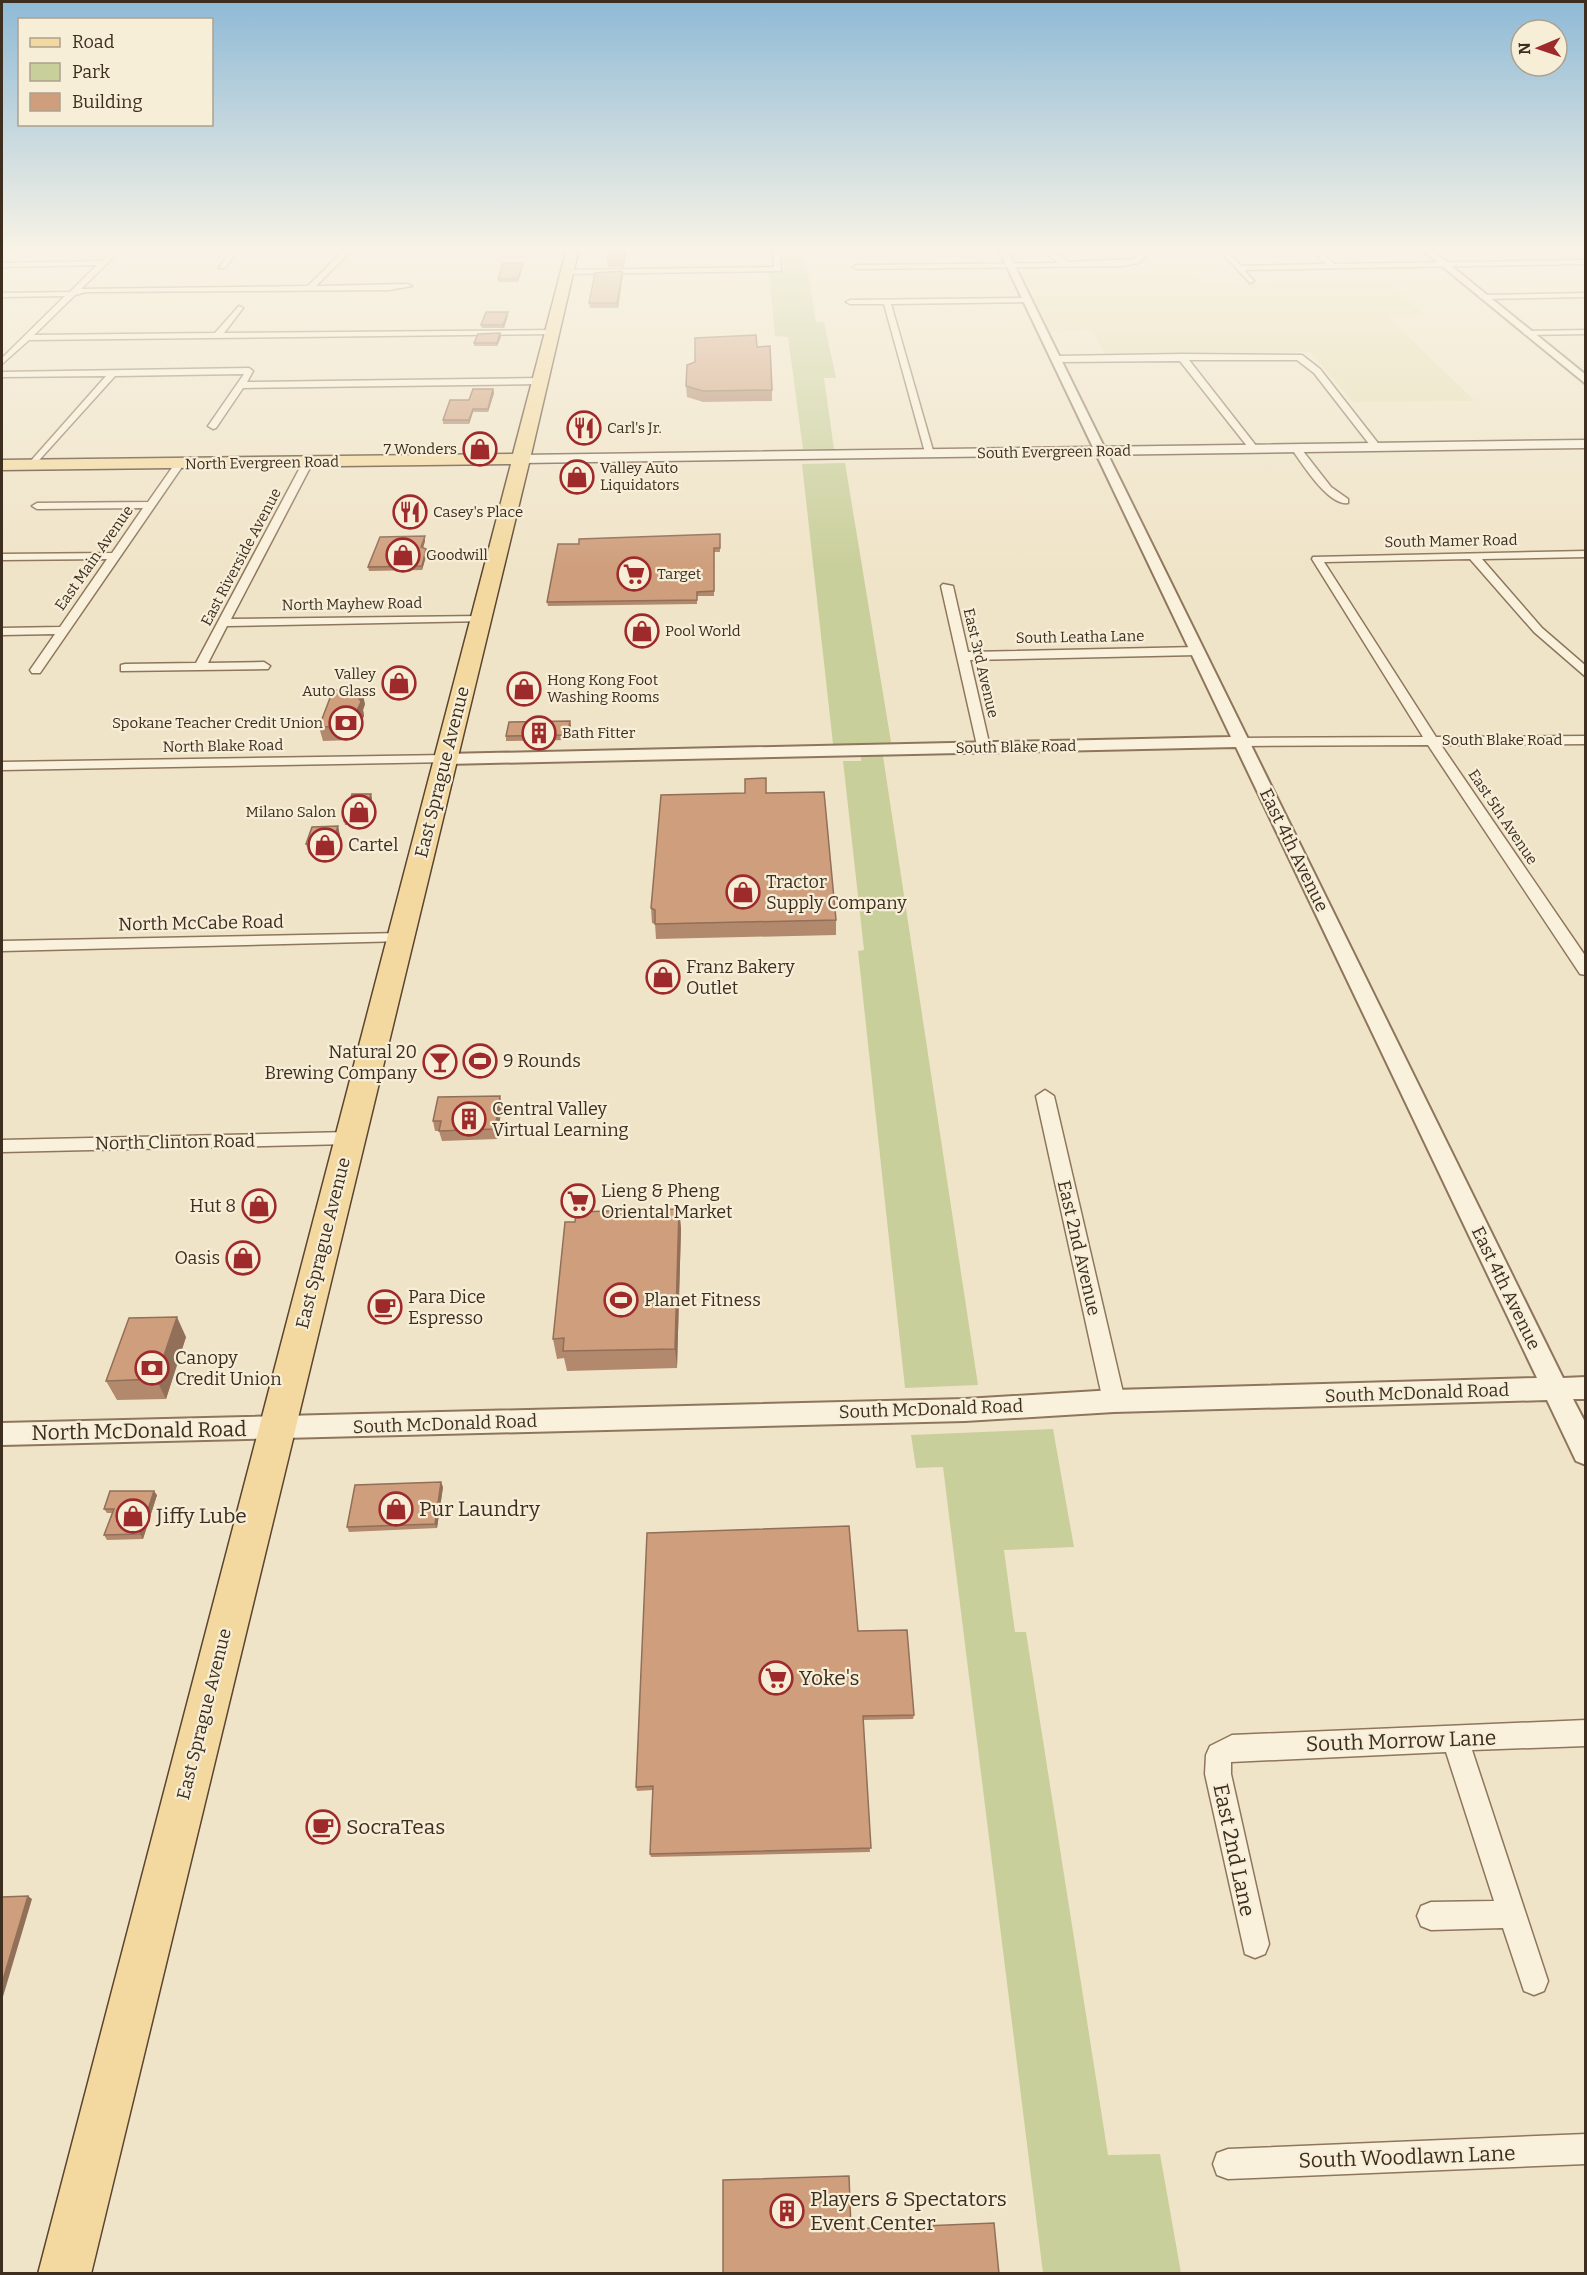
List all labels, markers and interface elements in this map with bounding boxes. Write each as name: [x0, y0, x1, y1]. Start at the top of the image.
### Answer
legend: [18, 18, 213, 126]
north arrow: [1509, 18, 1569, 78]
text: Road: [72, 31, 115, 53]
text: N: [1515, 42, 1534, 55]
text: Park: [72, 61, 111, 83]
text: Building: [72, 91, 143, 113]
restaurant icon: Carl's Jr.: [566, 410, 602, 446]
place label: Carl's Jr.: [607, 419, 662, 437]
shop icon: 7 Wonders: [462, 431, 498, 467]
place label: 7 Wonders: [383, 440, 457, 458]
street label: South Evergreen Road: [977, 442, 1131, 462]
street label: North Evergreen Road: [185, 453, 339, 473]
shop icon: Valley Auto Liquidators: [559, 459, 595, 495]
place label: Valley Auto Liquidators: [600, 459, 679, 494]
street label: East Riverside Avenue: [197, 485, 285, 629]
restaurant icon: Casey's Place: [392, 494, 428, 530]
street label: East Main Avenue: [51, 502, 137, 614]
place label: Casey's Place: [433, 503, 523, 521]
street label: South Mamer Road: [1384, 531, 1518, 551]
shop icon: Goodwill: [385, 537, 421, 573]
place label: Goodwill: [426, 546, 488, 564]
supermarket icon: Target: [616, 556, 652, 592]
place label: Target: [657, 565, 702, 583]
street label: North Mayhew Road: [282, 594, 423, 614]
street label: East 3rd Avenue: [960, 606, 1002, 720]
shop icon: Pool World: [624, 613, 660, 649]
place label: Pool World: [665, 622, 741, 640]
street label: South Leatha Lane: [1016, 627, 1144, 647]
place label: Valley Auto Glass: [302, 665, 376, 700]
shop icon: Valley Auto Glass: [381, 665, 417, 701]
shop icon: Hong Kong Foot Washing Rooms: [506, 671, 542, 707]
place label: Hong Kong Foot Washing Rooms: [547, 671, 659, 706]
street label: East Sprague Avenue: [410, 684, 474, 860]
bank icon: Spokane Teacher Credit Union: [328, 705, 364, 741]
place label: Spokane Teacher Credit Union: [112, 714, 324, 732]
building icon: Bath Fitter: [521, 715, 557, 751]
place label: Bath Fitter: [562, 724, 636, 742]
street label: South Blake Road: [1442, 731, 1562, 749]
street label: North Blake Road: [162, 736, 284, 756]
street label: South Blake Road: [956, 737, 1077, 757]
street label: East 5th Avenue: [1464, 766, 1542, 868]
street label: East 4th Avenue: [1255, 785, 1333, 915]
shop icon: Milano Salon: [341, 794, 377, 830]
place label: Milano Salon: [245, 803, 337, 821]
shop icon: Cartel: [307, 827, 343, 863]
place label: Cartel: [348, 834, 398, 856]
place label: Tractor Supply Company: [766, 871, 907, 914]
shop icon: Tractor Supply Company: [725, 874, 761, 910]
street label: North McCabe Road: [118, 911, 284, 935]
place label: Franz Bakery Outlet: [686, 956, 795, 999]
shop icon: Franz Bakery Outlet: [645, 959, 681, 995]
place label: Natural 20 Brewing Company: [264, 1041, 417, 1084]
sports icon: 9 Rounds: [462, 1043, 498, 1079]
bar icon: Natural 20 Brewing Company: [422, 1044, 458, 1080]
place label: 9 Rounds: [503, 1050, 581, 1072]
place label: Central Valley Virtual Learning: [492, 1098, 629, 1141]
building icon: Central Valley Virtual Learning: [451, 1101, 487, 1137]
street label: North Clinton Road: [95, 1130, 256, 1154]
street label: East Sprague Avenue: [291, 1155, 355, 1331]
street label: East 2nd Avenue: [1053, 1178, 1105, 1318]
place label: Lieng & Pheng Oriental Market: [601, 1180, 733, 1223]
supermarket icon: Lieng & Pheng Oriental Market: [560, 1183, 596, 1219]
shop icon: Hut 8: [241, 1188, 277, 1224]
place label: Hut 8: [190, 1195, 236, 1217]
street label: East 4th Avenue: [1467, 1223, 1545, 1353]
shop icon: Oasis: [225, 1240, 261, 1276]
place label: Oasis: [175, 1247, 220, 1269]
sports icon: Planet Fitness: [603, 1282, 639, 1318]
place label: Para Dice Espresso: [408, 1286, 486, 1329]
cafe icon: Para Dice Espresso: [367, 1289, 403, 1325]
place label: Planet Fitness: [644, 1289, 761, 1311]
place label: Canopy Credit Union: [175, 1347, 282, 1390]
bank icon: Canopy Credit Union: [134, 1350, 170, 1386]
street label: South McDonald Road: [1324, 1379, 1510, 1407]
street label: South McDonald Road: [838, 1395, 1024, 1423]
street label: South McDonald Road: [352, 1410, 538, 1438]
street label: North McDonald Road: [31, 1416, 247, 1446]
shop icon: Pur Laundry: [378, 1491, 414, 1527]
place label: Pur Laundry: [419, 1496, 541, 1522]
shop icon: Jiffy Lube: [115, 1498, 151, 1534]
place label: Jiffy Lube: [155, 1503, 247, 1529]
street label: East Sprague Avenue: [172, 1626, 236, 1802]
supermarket icon: Yoke's: [758, 1660, 794, 1696]
place label: Yoke's: [799, 1665, 860, 1691]
street label: South Morrow Lane: [1305, 1725, 1497, 1757]
street label: East 2nd Lane: [1207, 1781, 1261, 1919]
cafe icon: SocraTeas: [305, 1809, 341, 1845]
place label: SocraTeas: [346, 1814, 445, 1840]
street label: South Woodlawn Lane: [1298, 2140, 1516, 2174]
place label: Players & Spectators Event Center: [810, 2186, 1007, 2236]
building icon: Players & Spectators Event Center: [769, 2193, 805, 2229]

